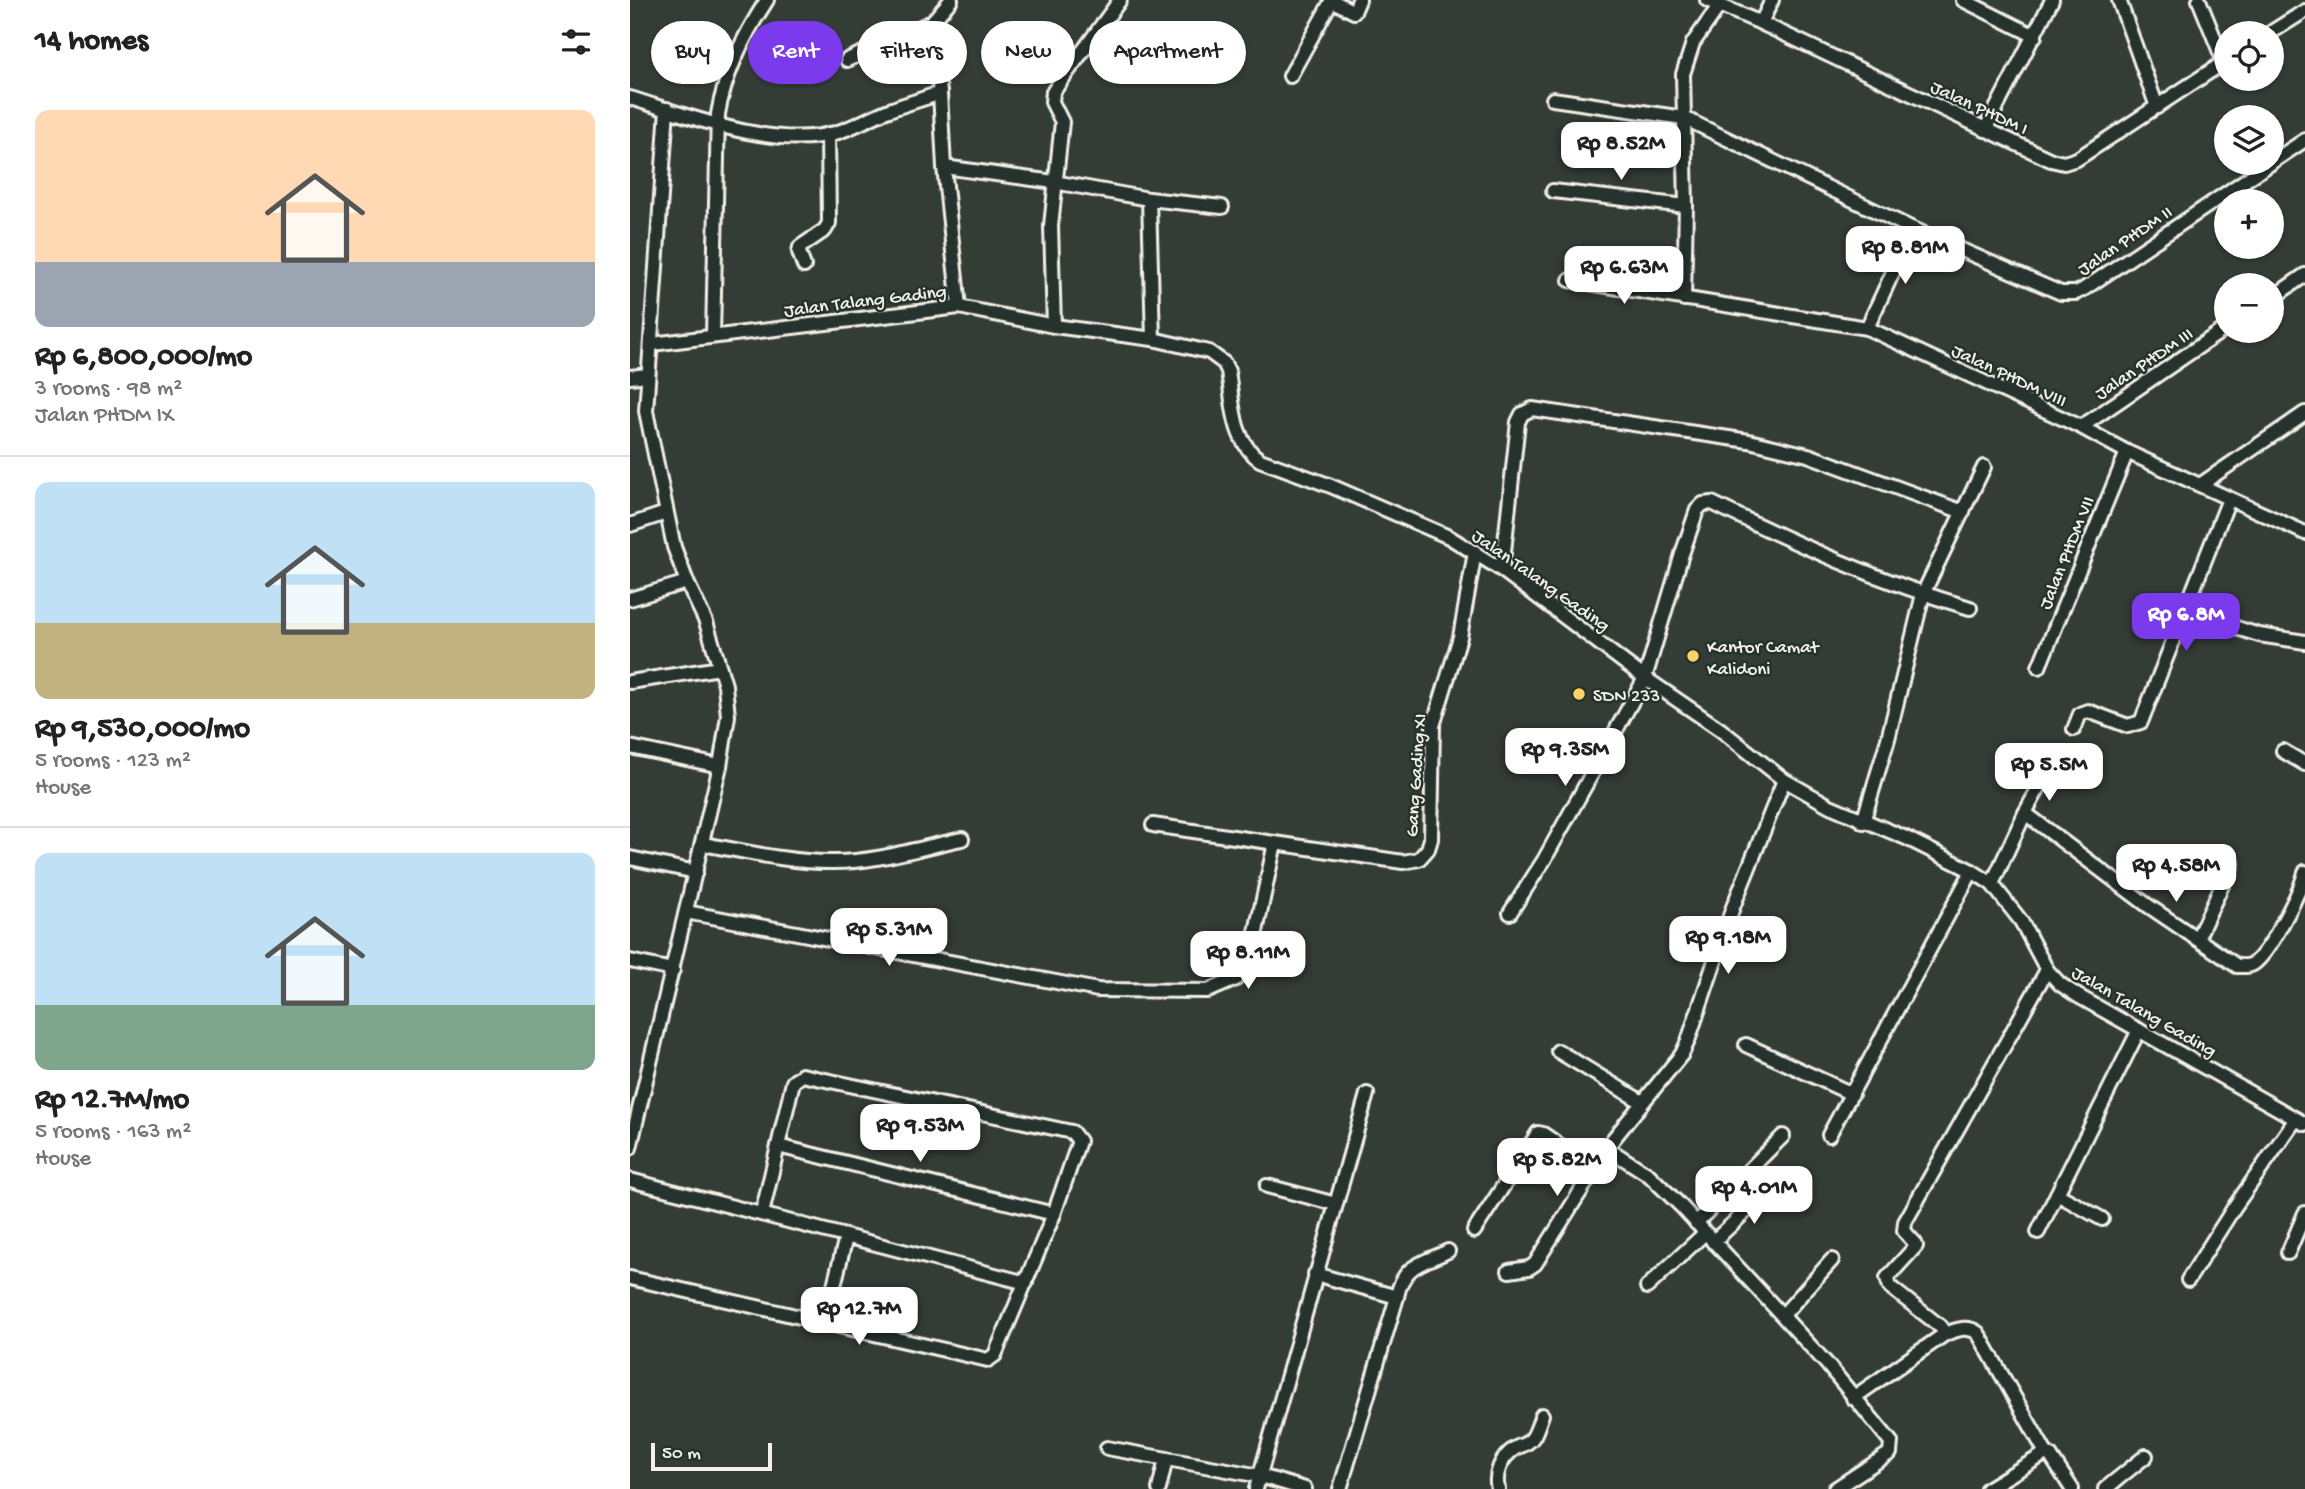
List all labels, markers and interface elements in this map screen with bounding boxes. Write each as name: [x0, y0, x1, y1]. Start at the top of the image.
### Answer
chip: Buy: [651, 21, 734, 84]
chip: Rent: [748, 21, 843, 84]
chip: Filters: [857, 21, 967, 84]
chip: New: [981, 21, 1075, 84]
chip: Apartment: [1089, 21, 1246, 84]
map controls: [2214, 21, 2284, 343]
button: locate: [2214, 21, 2284, 91]
icon: filters: [557, 23, 595, 61]
text: 14 homes: [35, 25, 148, 60]
street label: Jalan PHDM I: [1926, 77, 2031, 142]
button: layers: [2214, 105, 2284, 175]
pin: Rp 8.52M: [1549, 122, 1693, 182]
text: Rp 8.52M: [1577, 131, 1665, 158]
icon: home: [252, 155, 378, 281]
button: +: [2214, 189, 2284, 259]
street label: Jalan PHDM II: [2074, 202, 2178, 282]
pin: Rp 8.81M: [1833, 226, 1977, 286]
text: Rp 8.81M: [1862, 235, 1948, 262]
pin: Rp 6.63M: [1552, 246, 1696, 306]
text: Rp 6.63M: [1580, 255, 1668, 282]
button: −: [2214, 273, 2284, 343]
street label: Jalan Talang Gading: [783, 281, 948, 324]
street label: Jalan PHDM III: [2091, 324, 2199, 406]
street label: Jalan PHDM VIII: [1947, 340, 2070, 414]
text: Rp 6,800,000/mo: [35, 341, 252, 376]
text: 3 rooms · 98 m²: [35, 376, 182, 403]
text: Jalan PHDM IX: [35, 403, 174, 430]
street label: Jalan PHDM VII: [2035, 493, 2101, 613]
street label: Jalan Talang Gading: [1466, 526, 1614, 638]
icon: home: [252, 527, 378, 653]
pin: Rp 6.8M: [2121, 594, 2251, 653]
text: Rp 6.8M: [2148, 602, 2224, 629]
place label: Kantor Camat Kalidoni: [1707, 637, 1821, 682]
marker: Kantor Camat Kalidoni: [1685, 648, 1701, 664]
marker: SDN 233: [1571, 686, 1587, 702]
place label: SDN 233: [1593, 686, 1660, 709]
text: Rp 9,530,000/mo: [35, 713, 250, 748]
street label: Gang Gading XI: [1402, 713, 1433, 838]
pin: Rp 9.35M: [1493, 728, 1637, 788]
text: Rp 9.35M: [1521, 737, 1609, 764]
pin: Rp 5.5M: [1984, 744, 2114, 803]
text: 5 rooms · 123 m²: [35, 748, 191, 775]
text: Rp 5.5M: [2011, 752, 2087, 779]
text: House: [35, 775, 91, 802]
pin: Rp 4.58M: [2104, 844, 2248, 904]
text: Rp 4.58M: [2132, 853, 2220, 880]
icon: home: [252, 898, 378, 1024]
pin: Rp 5.31M: [817, 908, 961, 968]
pin: Rp 9.18M: [1656, 916, 1800, 976]
text: Rp 5.31M: [846, 917, 932, 944]
text: Rp 9.18M: [1685, 925, 1771, 952]
pin: Rp 8.11M: [1176, 932, 1320, 991]
text: Rp 8.11M: [1206, 940, 1290, 967]
street label: Jalan Talang Gading: [2067, 962, 2220, 1064]
text: Rp 12.7M/mo: [35, 1084, 189, 1119]
pin: Rp 9.53M: [848, 1104, 992, 1164]
text: Rp 9.53M: [876, 1113, 964, 1140]
text: 5 rooms · 163 m²: [35, 1119, 191, 1146]
pin: Rp 5.82M: [1485, 1138, 1629, 1198]
text: House: [35, 1146, 91, 1173]
text: Rp 5.82M: [1513, 1147, 1601, 1174]
pin: Rp 4.01M: [1682, 1166, 1826, 1226]
text: Rp 4.01M: [1711, 1175, 1797, 1202]
pin: Rp 12.7M: [787, 1288, 931, 1347]
text: Rp 12.7M: [817, 1296, 901, 1323]
scale bar: [651, 1440, 772, 1472]
text: 50 m: [662, 1443, 701, 1466]

